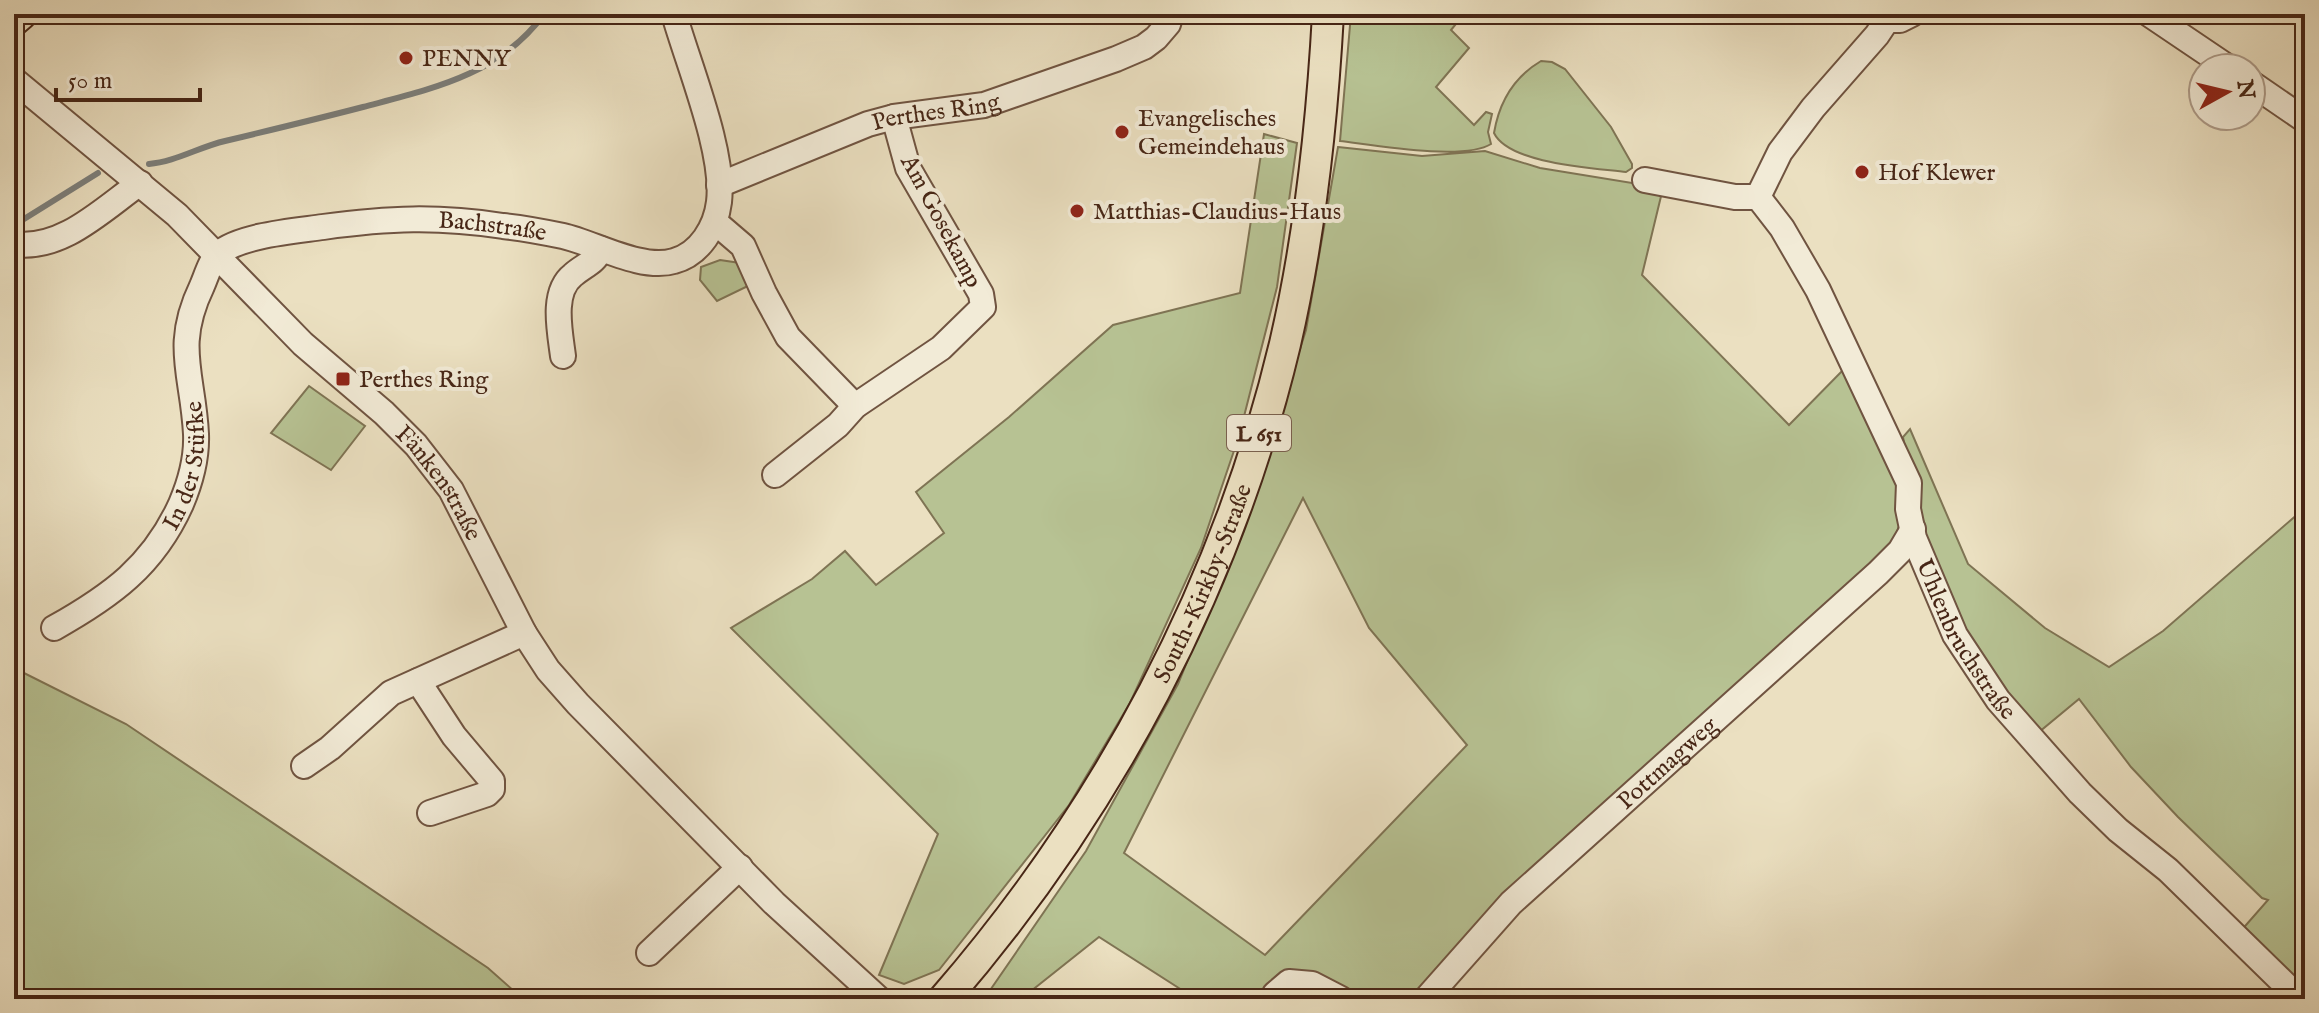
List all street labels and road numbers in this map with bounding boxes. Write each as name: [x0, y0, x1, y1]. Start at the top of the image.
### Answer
street label: Perthes Ring: [868, 86, 1006, 139]
street label: Am Gosekamp: [892, 149, 989, 294]
street label: Bachstraße: [438, 206, 549, 249]
street label: In der Stüfke: [156, 399, 213, 536]
road number: L 651: [1227, 415, 1291, 451]
street label: Fänkenstraße: [388, 419, 488, 546]
street label: South-Kirkby-Straße: [1147, 480, 1260, 689]
street label: Uhlenbruchstraße: [1908, 555, 2022, 727]
street label: Pottmagweg: [1611, 710, 1726, 817]

